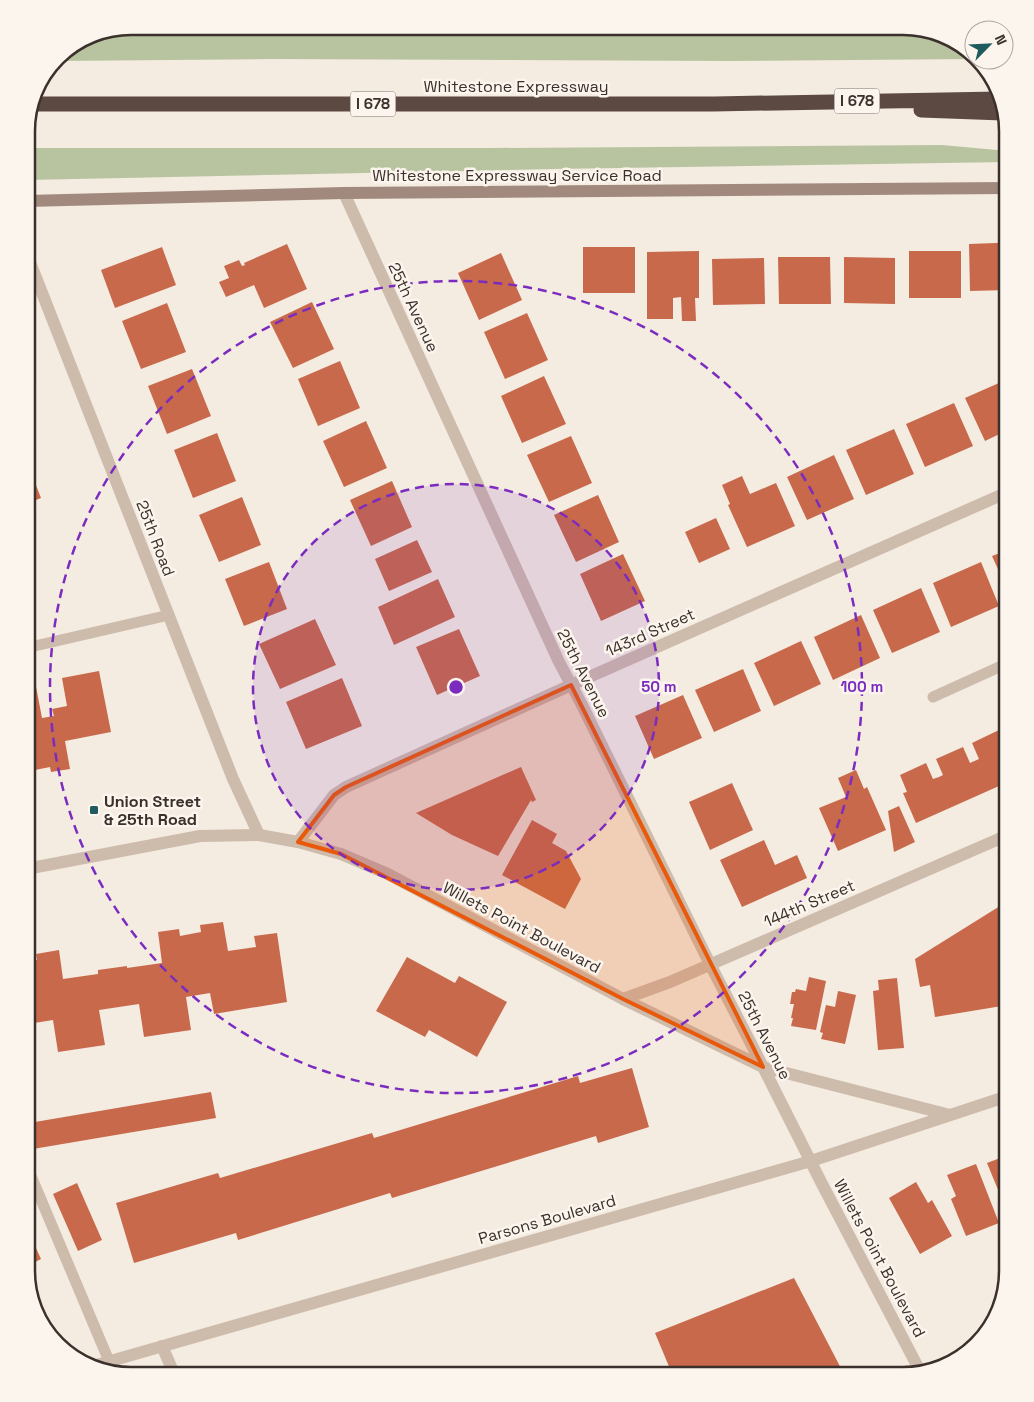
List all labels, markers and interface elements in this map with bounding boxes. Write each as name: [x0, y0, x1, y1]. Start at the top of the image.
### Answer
north arrow: [964, 20, 1014, 70]
text: N: [991, 32, 1011, 48]
street label: Whitestone Expressway: [423, 76, 609, 97]
road number: I 678: [834, 88, 880, 114]
road number: I 678: [350, 92, 396, 116]
street label: Whitestone Expressway Service Road: [372, 165, 662, 186]
street label: 25th Avenue: [384, 259, 444, 356]
street label: 25th Road: [131, 497, 180, 579]
street label: 143rd Street: [602, 603, 698, 661]
street label: 25th Avenue: [552, 625, 615, 721]
text: 50 m: [641, 677, 677, 696]
text: 100 m: [841, 677, 883, 696]
centre of rings: [447, 678, 465, 696]
place label: Union Street & 25th Road: [104, 791, 201, 830]
marker: Union Street & 25th Road: [88, 804, 100, 816]
street label: 144th Street: [761, 875, 858, 932]
street label: Willets Point Boulevard: [439, 877, 604, 978]
street label: 25th Avenue: [733, 987, 796, 1083]
street label: Willets Point Boulevard: [829, 1176, 930, 1341]
street label: Parsons Boulevard: [476, 1190, 618, 1249]

